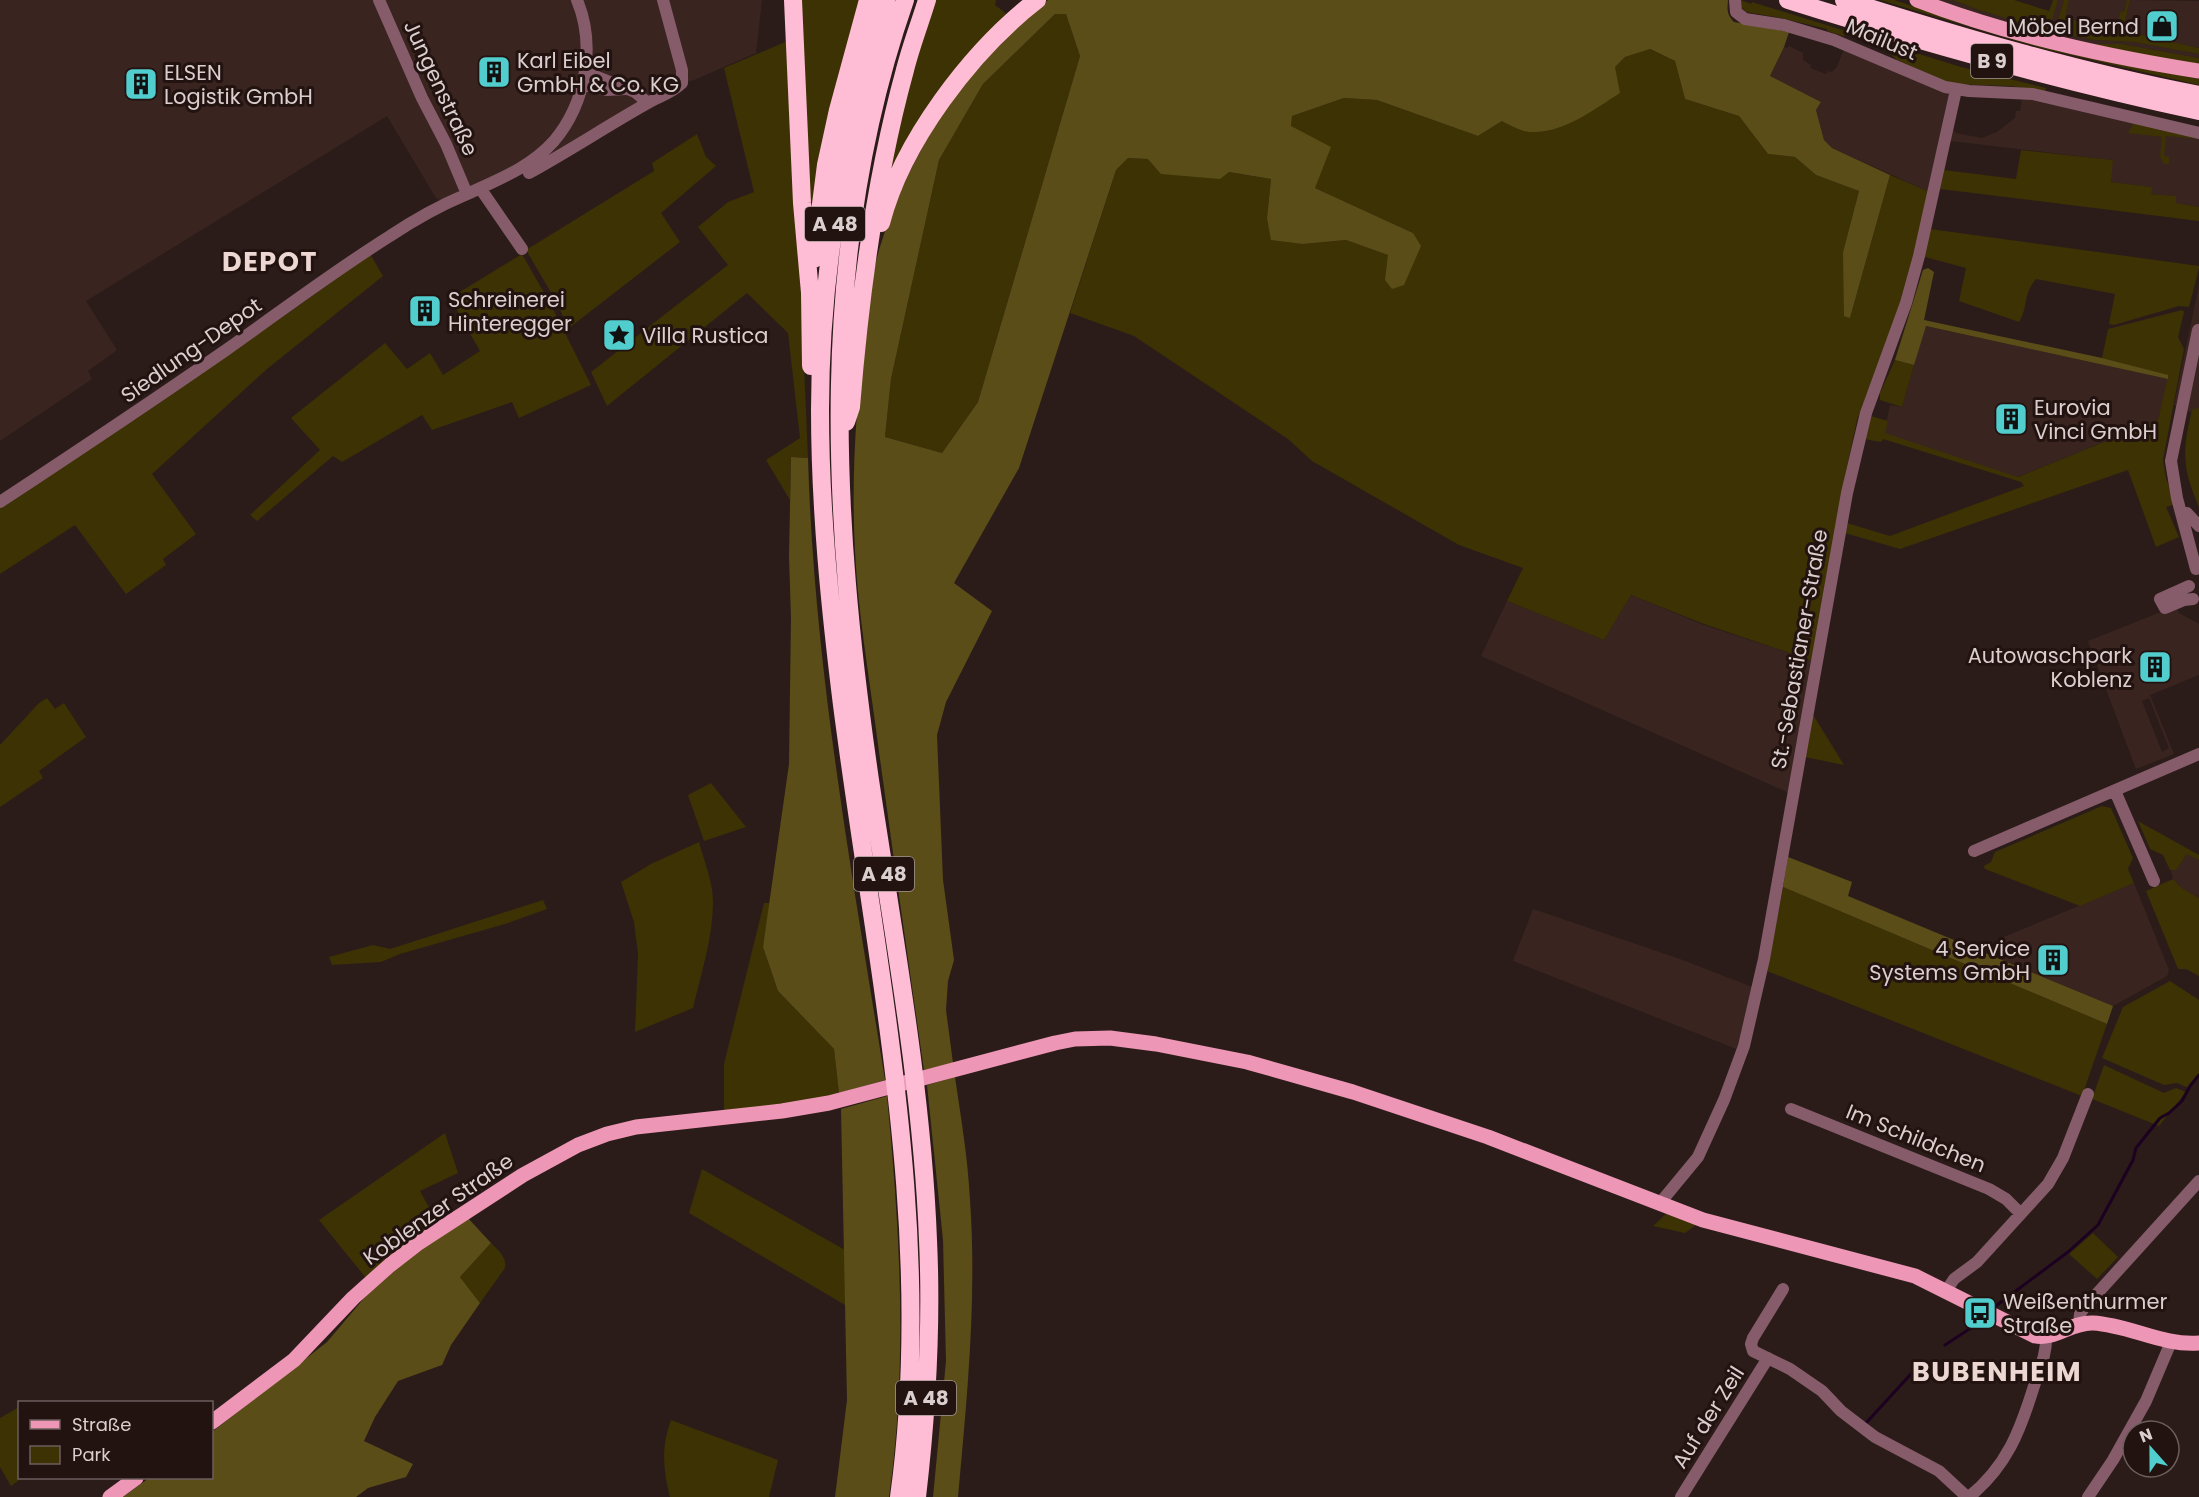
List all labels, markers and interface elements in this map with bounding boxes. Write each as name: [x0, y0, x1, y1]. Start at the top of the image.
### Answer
shop icon: Möbel Bernd: [2144, 8, 2180, 44]
street label: Mailust: [1842, 11, 1922, 67]
place label: Möbel Bernd: [2008, 12, 2139, 41]
street label: Jungenstraße: [397, 15, 485, 161]
road number: B 9: [1971, 44, 2013, 78]
place label: Karl Eibel GmbH & Co. KG: [517, 46, 679, 99]
building icon: Karl Eibel GmbH & Co. KG: [476, 54, 512, 90]
place label: ELSEN Logistik GmbH: [164, 58, 313, 111]
building icon: ELSEN Logistik GmbH: [123, 66, 159, 102]
road number: A 48: [805, 207, 865, 241]
district label: DEPOT: [222, 243, 318, 280]
place label: Schreinerei Hinteregger: [448, 285, 572, 338]
street label: Siedlung-Depot: [115, 291, 267, 409]
building icon: Schreinerei Hinteregger: [407, 293, 443, 329]
place icon: Villa Rustica: [601, 317, 637, 353]
place label: Villa Rustica: [642, 321, 768, 350]
place label: Eurovia Vinci GmbH: [2034, 393, 2157, 446]
building icon: Eurovia Vinci GmbH: [1993, 401, 2029, 437]
street label: St.-Sebastianer-Straße: [1764, 527, 1834, 771]
place label: Autowaschpark Koblenz: [1968, 641, 2132, 694]
building icon: Autowaschpark Koblenz: [2137, 649, 2173, 685]
road number: A 48: [854, 857, 914, 891]
place label: 4 Service Systems GmbH: [1869, 934, 2030, 987]
building icon: 4 Service Systems GmbH: [2035, 942, 2071, 978]
street label: Im Schildchen: [1842, 1097, 1990, 1179]
street label: Koblenzer Straße: [357, 1146, 519, 1272]
place label: Weißenthurmer Straße: [2003, 1287, 2167, 1340]
bus stop icon: Weißenthurmer Straße: [1962, 1295, 1998, 1331]
district label: BUBENHEIM: [1912, 1353, 2082, 1390]
street label: Auf der Zeil: [1665, 1360, 1751, 1474]
road number: A 48: [896, 1381, 956, 1415]
legend: [18, 1401, 213, 1479]
text: Straße: [72, 1412, 131, 1437]
north arrow: [2121, 1419, 2181, 1479]
text: N: [2136, 1423, 2156, 1448]
text: Park: [72, 1442, 111, 1467]

